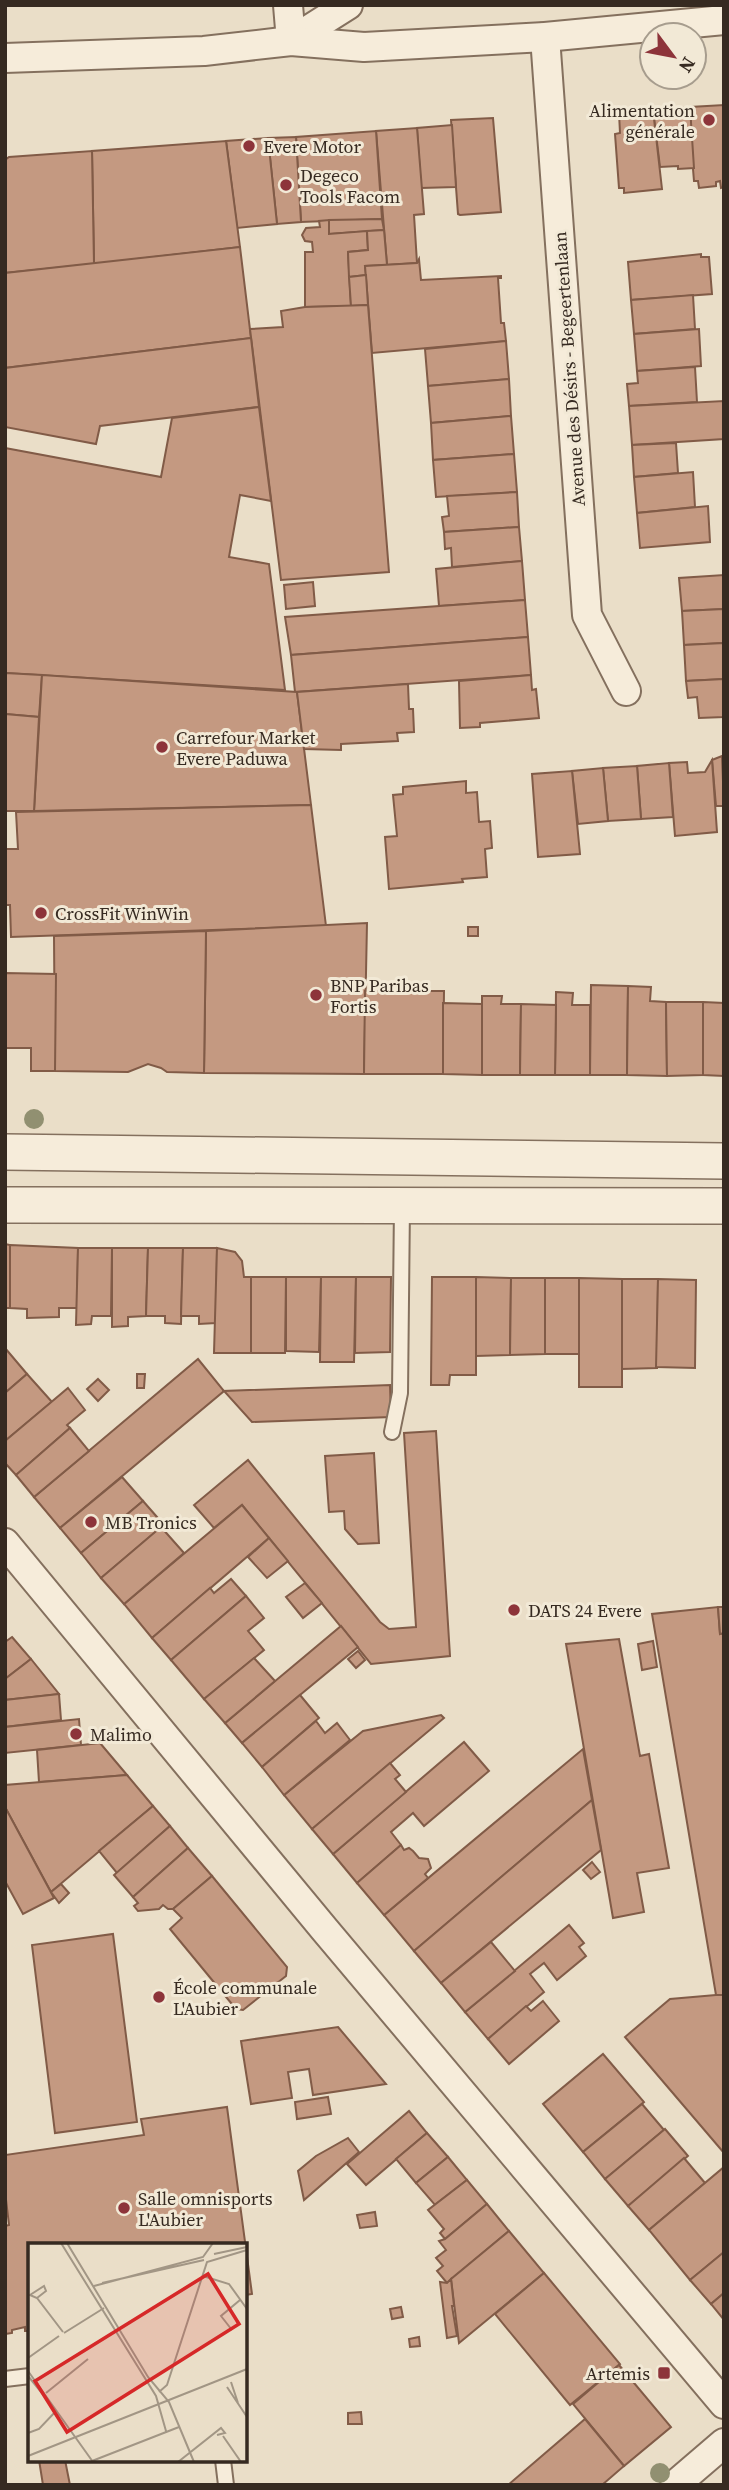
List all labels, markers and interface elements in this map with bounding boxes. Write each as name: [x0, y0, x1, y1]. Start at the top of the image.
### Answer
north arrow: [638, 21, 708, 91]
text: N: [673, 52, 702, 78]
place label: Alimentation générale: [589, 98, 695, 144]
marker: Alimentation générale: [701, 112, 717, 128]
place label: Evere Motor: [263, 134, 362, 159]
marker: Evere Motor: [241, 138, 257, 154]
place label: Degeco Tools Facom: [300, 163, 400, 209]
marker: Degeco Tools Facom: [278, 177, 294, 193]
street label: Avenue des Désirs - Begeertenlaan: [547, 231, 591, 507]
place label: Carrefour Market Evere Paduwa: [176, 725, 316, 771]
marker: Carrefour Market Evere Paduwa: [154, 739, 170, 755]
place label: CrossFit WinWin: [55, 901, 189, 926]
marker: CrossFit WinWin: [33, 905, 49, 921]
place label: BNP Paribas Fortis: [330, 973, 429, 1019]
marker: BNP Paribas Fortis: [308, 987, 324, 1003]
place label: MB Tronics: [105, 1510, 197, 1535]
marker: MB Tronics: [83, 1514, 99, 1530]
place label: DATS 24 Evere: [528, 1598, 642, 1623]
marker: DATS 24 Evere: [506, 1602, 522, 1618]
place label: Malimo: [90, 1722, 152, 1747]
marker: Malimo: [68, 1726, 84, 1742]
place label: École communale L'Aubier: [173, 1975, 317, 2021]
marker: École communale L'Aubier: [151, 1989, 167, 2005]
place label: Salle omnisports L'Aubier: [138, 2186, 273, 2232]
marker: Salle omnisports L'Aubier: [116, 2200, 132, 2216]
inset map: [28, 2243, 247, 2462]
place label: Artemis: [586, 2361, 650, 2386]
marker: Artemis: [656, 2365, 672, 2381]

